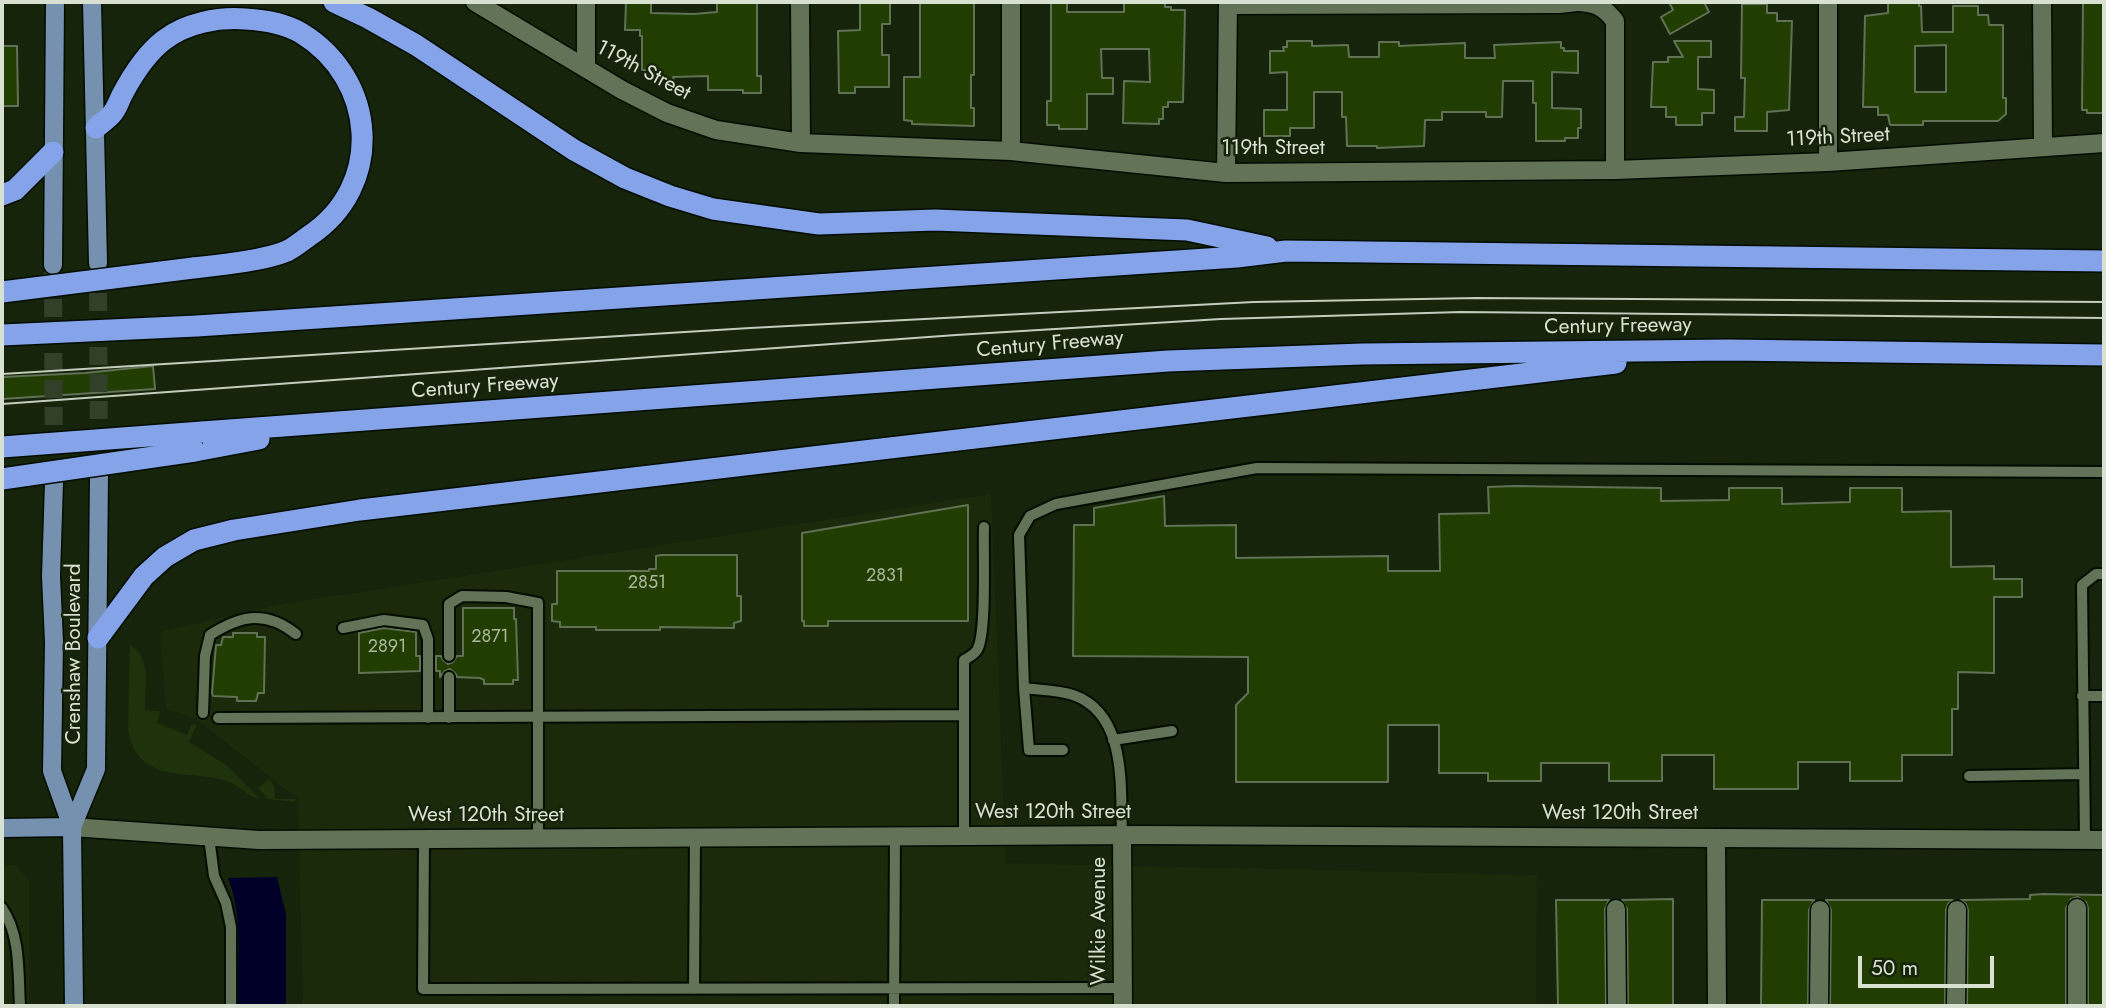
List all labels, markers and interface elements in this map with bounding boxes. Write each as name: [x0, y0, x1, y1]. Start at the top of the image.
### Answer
street label: 119th Street: [591, 36, 695, 106]
street label: 119th Street: [1786, 123, 1890, 153]
street label: 119th Street: [1221, 136, 1325, 162]
street label: Century Freeway: [1544, 313, 1692, 341]
street label: Century Freeway: [975, 326, 1125, 364]
street label: Century Freeway: [411, 369, 559, 405]
street label: Crenshaw Boulevard: [62, 563, 88, 745]
house number: 2831: [866, 566, 904, 588]
house number: 2851: [628, 573, 666, 595]
house number: 2871: [471, 627, 509, 649]
house number: 2891: [368, 637, 406, 659]
street label: West 120th Street: [975, 800, 1131, 826]
street label: West 120th Street: [1542, 801, 1698, 827]
street label: West 120th Street: [408, 803, 564, 829]
street label: Wilkie Avenue: [1087, 857, 1113, 985]
scale bar: [1861, 942, 1997, 986]
text: 50 m: [1871, 953, 1918, 983]

